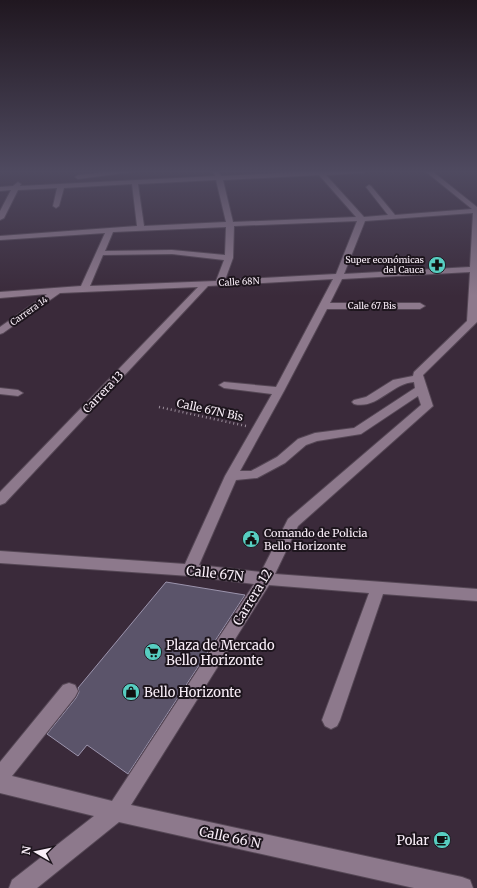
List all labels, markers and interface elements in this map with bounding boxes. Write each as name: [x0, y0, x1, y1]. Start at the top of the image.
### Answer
place label: Super económicas del Cauca: [345, 254, 425, 275]
pharmacy icon: Super económicas del Cauca: [427, 255, 447, 275]
street label: Calle 68N: [218, 275, 260, 288]
street label: Carrera 14: [8, 293, 50, 328]
street label: Calle 67 Bis: [348, 300, 397, 311]
street label: Carrera 13: [80, 368, 126, 416]
street label: Calle 67N Bis: [175, 396, 245, 424]
place label: Comando de Policia Bello Horizonte: [264, 526, 368, 553]
public building icon: Comando de Policia Bello Horizonte: [241, 529, 261, 549]
street label: Calle 67N: [185, 562, 245, 585]
street label: Carrera 12: [229, 566, 276, 629]
place label: Plaza de Mercado Bello Horizonte: [166, 637, 275, 669]
supermarket icon: Plaza de Mercado Bello Horizonte: [143, 642, 163, 662]
shop icon: Bello Horizonte: [121, 682, 141, 702]
place label: Bello Horizonte: [144, 684, 241, 701]
street label: Calle 66 N: [198, 823, 262, 852]
cafe icon: Polar: [432, 830, 452, 850]
north arrow: [16, 832, 56, 872]
place label: Polar: [397, 832, 429, 849]
text: N: [19, 845, 34, 856]

